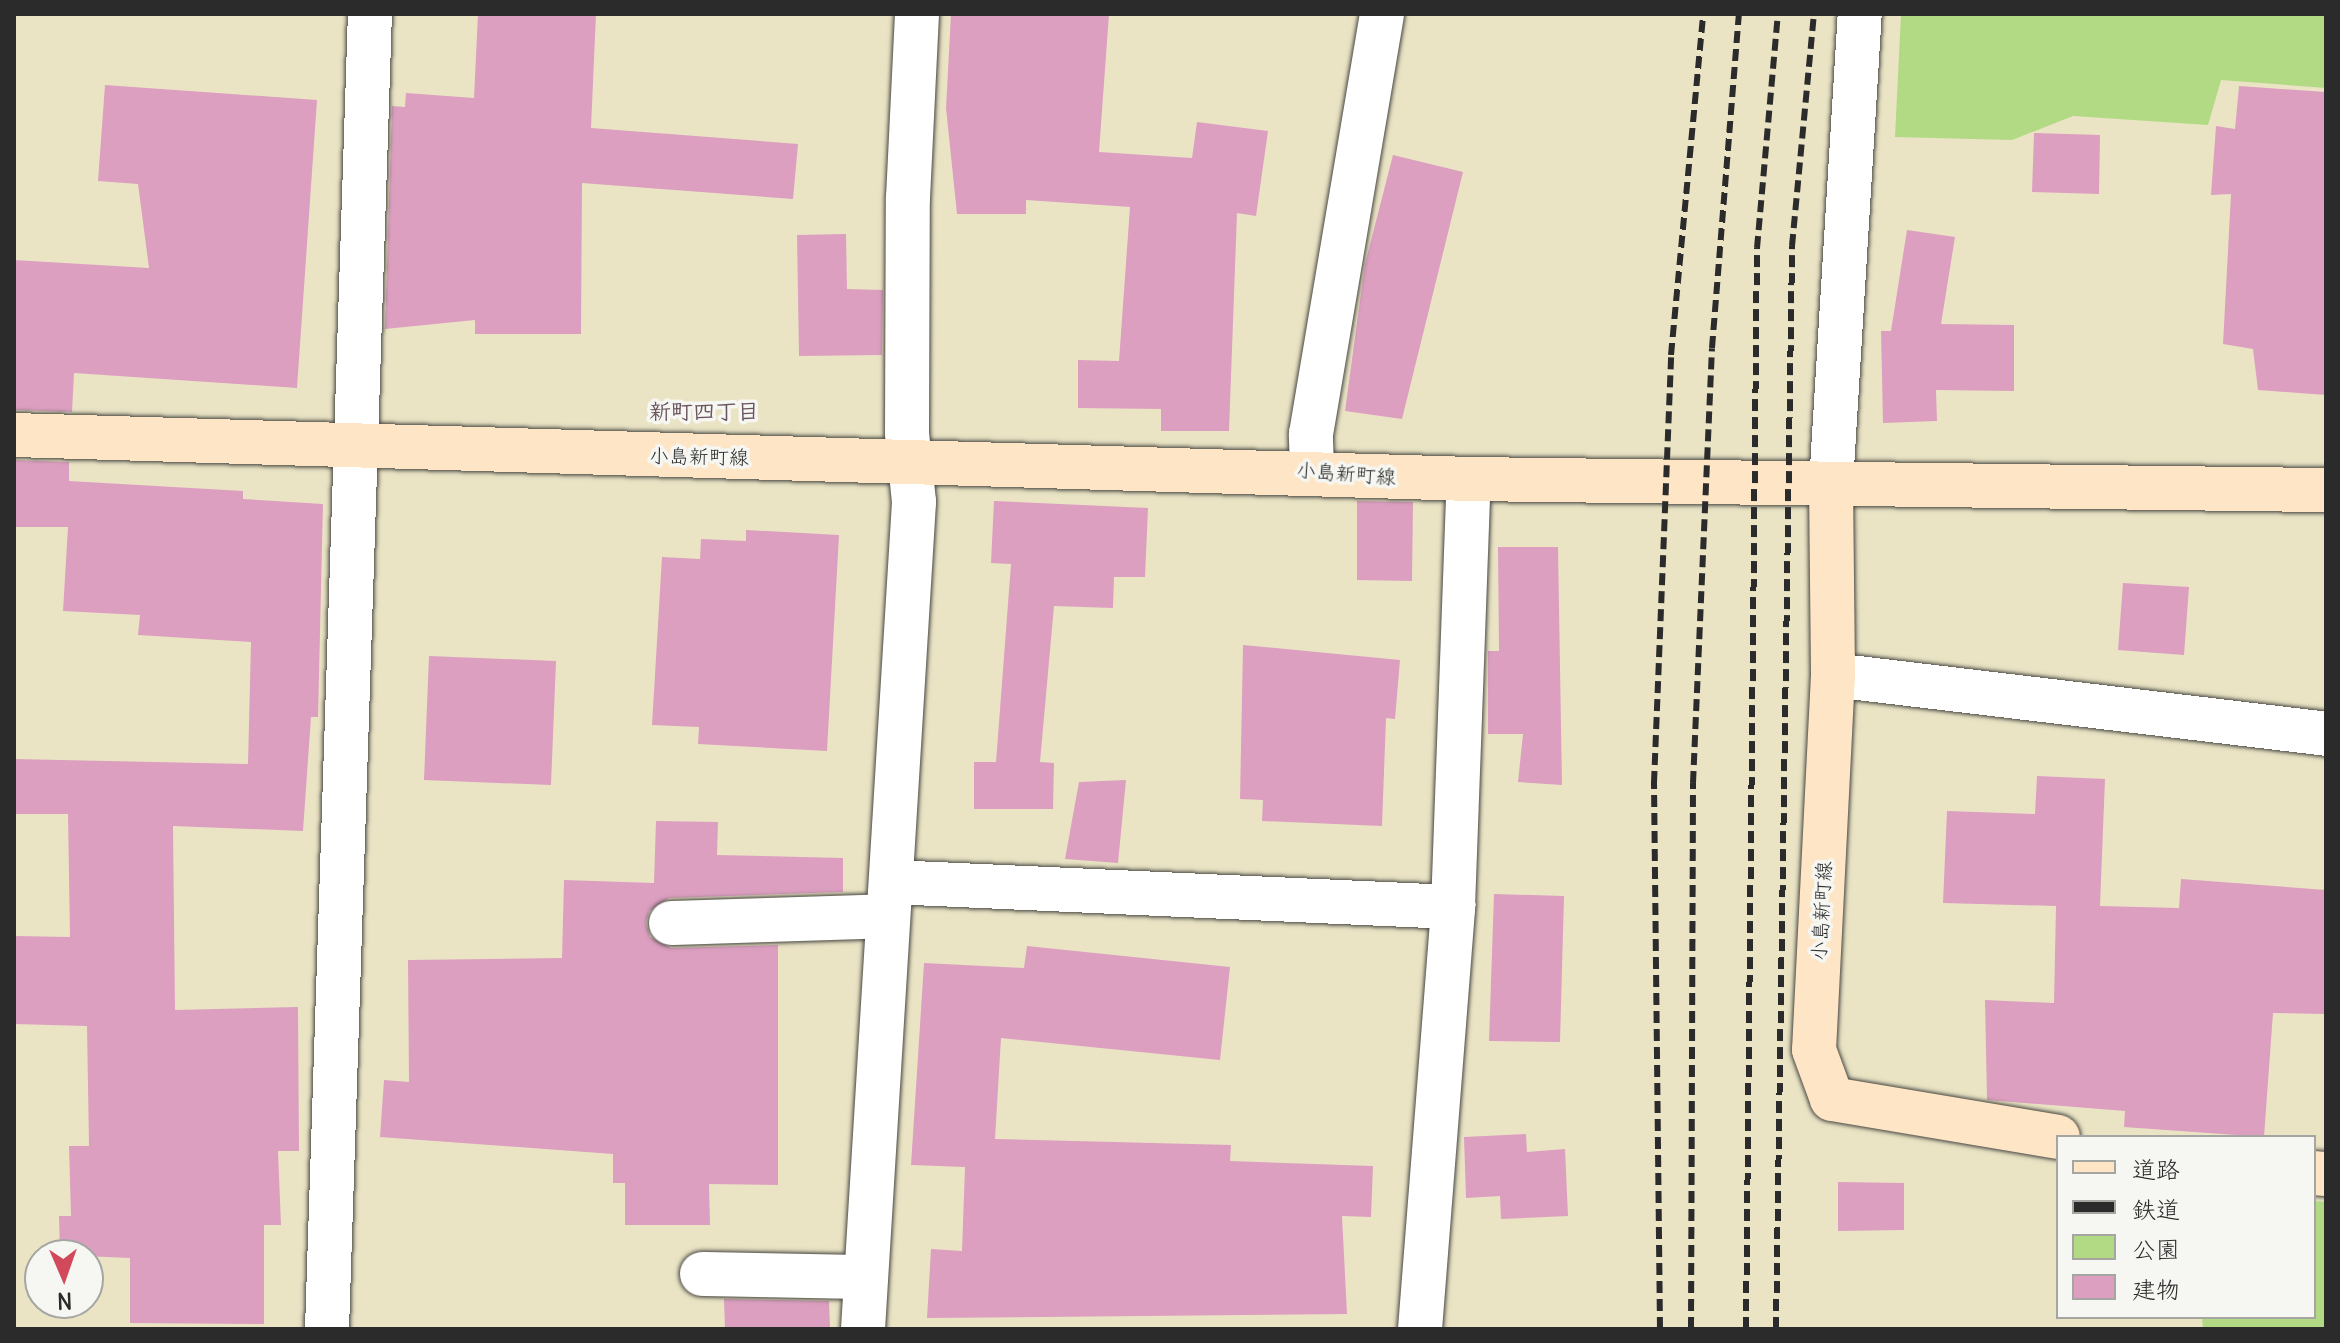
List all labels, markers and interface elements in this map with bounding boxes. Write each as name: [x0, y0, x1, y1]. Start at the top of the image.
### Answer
district label: 新町四丁目: [649, 399, 759, 425]
street label: 小島新町線: [649, 443, 749, 469]
street label: 小島新町線: [1295, 458, 1397, 488]
street label: 小島新町線: [1806, 860, 1836, 962]
legend: [2056, 1135, 2316, 1319]
text: 道路: [2132, 1154, 2180, 1184]
text: 鉄道: [2132, 1194, 2180, 1224]
text: 公園: [2132, 1234, 2180, 1264]
north arrow: [24, 1239, 104, 1319]
text: 建物: [2132, 1274, 2180, 1304]
text: N: [57, 1287, 73, 1315]

